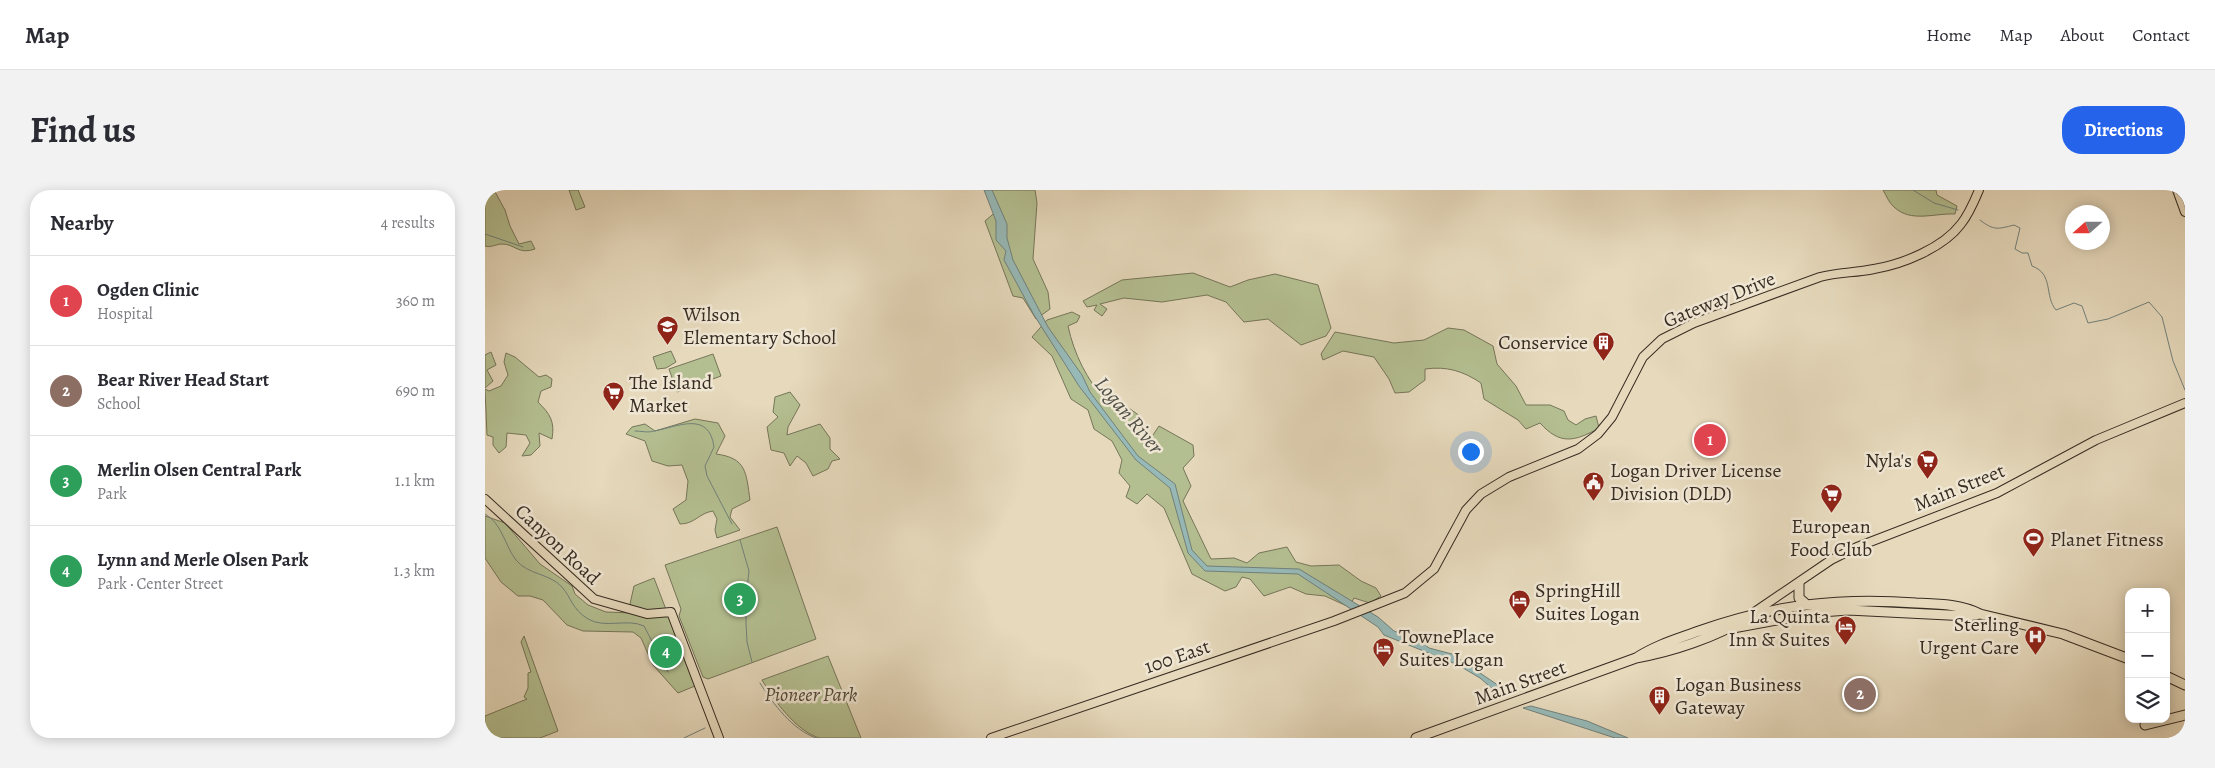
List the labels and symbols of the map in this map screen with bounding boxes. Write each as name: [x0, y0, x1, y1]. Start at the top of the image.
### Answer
north arrow: [2065, 205, 2110, 250]
street label: Gateway Drive: [1659, 265, 1779, 334]
place label: Wilson Elementary School: [682, 301, 836, 351]
school or university icon: Wilson Elementary School: [655, 314, 679, 345]
place label: Conservice: [1498, 329, 1588, 356]
building icon: Conservice: [1592, 330, 1616, 361]
place label: The Island Market: [629, 369, 713, 419]
water label: Logan River: [1089, 371, 1170, 460]
supermarket icon: The Island Market: [601, 381, 625, 412]
pin: 1: [1694, 421, 1726, 459]
your location: [1458, 439, 1484, 465]
place label: Nyla's: [1865, 447, 1912, 474]
supermarket icon: Nyla's: [1916, 448, 1940, 479]
place label: Logan Driver License Division (DLD): [1610, 457, 1782, 507]
street label: Main Street: [1910, 457, 2009, 518]
public building icon: Logan Driver License Division (DLD): [1582, 470, 1606, 501]
supermarket icon: European Food Club: [1819, 482, 1843, 513]
street label: Canyon Road: [509, 498, 606, 591]
place label: European Food Club: [1790, 513, 1872, 563]
place label: Planet Fitness: [2050, 526, 2164, 553]
sports icon: Planet Fitness: [2022, 527, 2046, 558]
place label: SpringHill Suites Logan: [1535, 577, 1640, 627]
pin: 3: [724, 580, 756, 618]
hotel icon: SpringHill Suites Logan: [1507, 589, 1531, 620]
place label: La Quinta Inn & Suites: [1728, 603, 1831, 653]
place label: Sterling Urgent Care: [1919, 611, 2019, 661]
hotel icon: La Quinta Inn & Suites: [1834, 615, 1858, 646]
place label: TownePlace Suites Logan: [1399, 623, 1504, 673]
hospital icon: Sterling Urgent Care: [2023, 624, 2047, 655]
pin: 4: [650, 633, 682, 671]
street label: 100 East: [1141, 633, 1214, 680]
hotel icon: TownePlace Suites Logan: [1371, 636, 1395, 667]
street label: Main Street: [1471, 653, 1570, 712]
place label: Logan Business Gateway: [1675, 671, 1802, 721]
pin: 2: [1844, 675, 1876, 713]
park label: Pioneer Park: [764, 681, 858, 708]
building icon: Logan Business Gateway: [1647, 684, 1671, 715]

